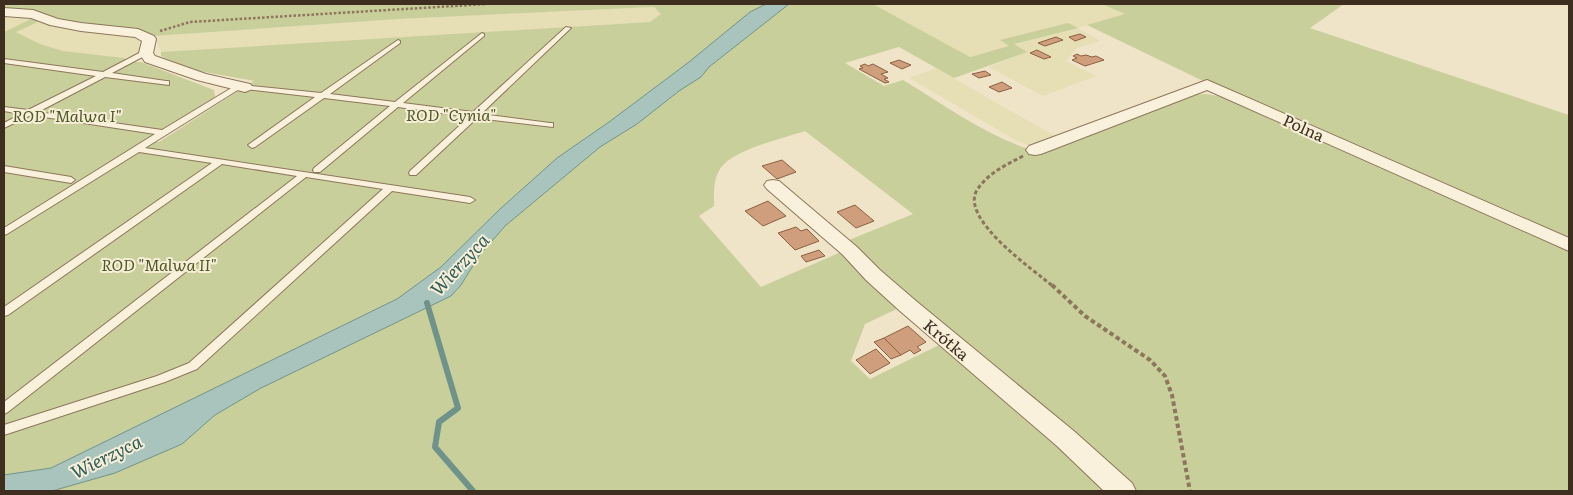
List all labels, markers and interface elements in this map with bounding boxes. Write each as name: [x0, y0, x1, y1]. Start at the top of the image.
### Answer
park label: ROD "Cynia": [406, 102, 496, 126]
park label: ROD "Malwa I": [12, 103, 122, 127]
street label: Polna: [1279, 107, 1329, 147]
water label: Wierzyca: [423, 226, 495, 301]
park label: ROD "Malwa II": [101, 252, 217, 276]
street label: Krótka: [919, 313, 975, 366]
water label: Wierzyca: [66, 427, 147, 485]

